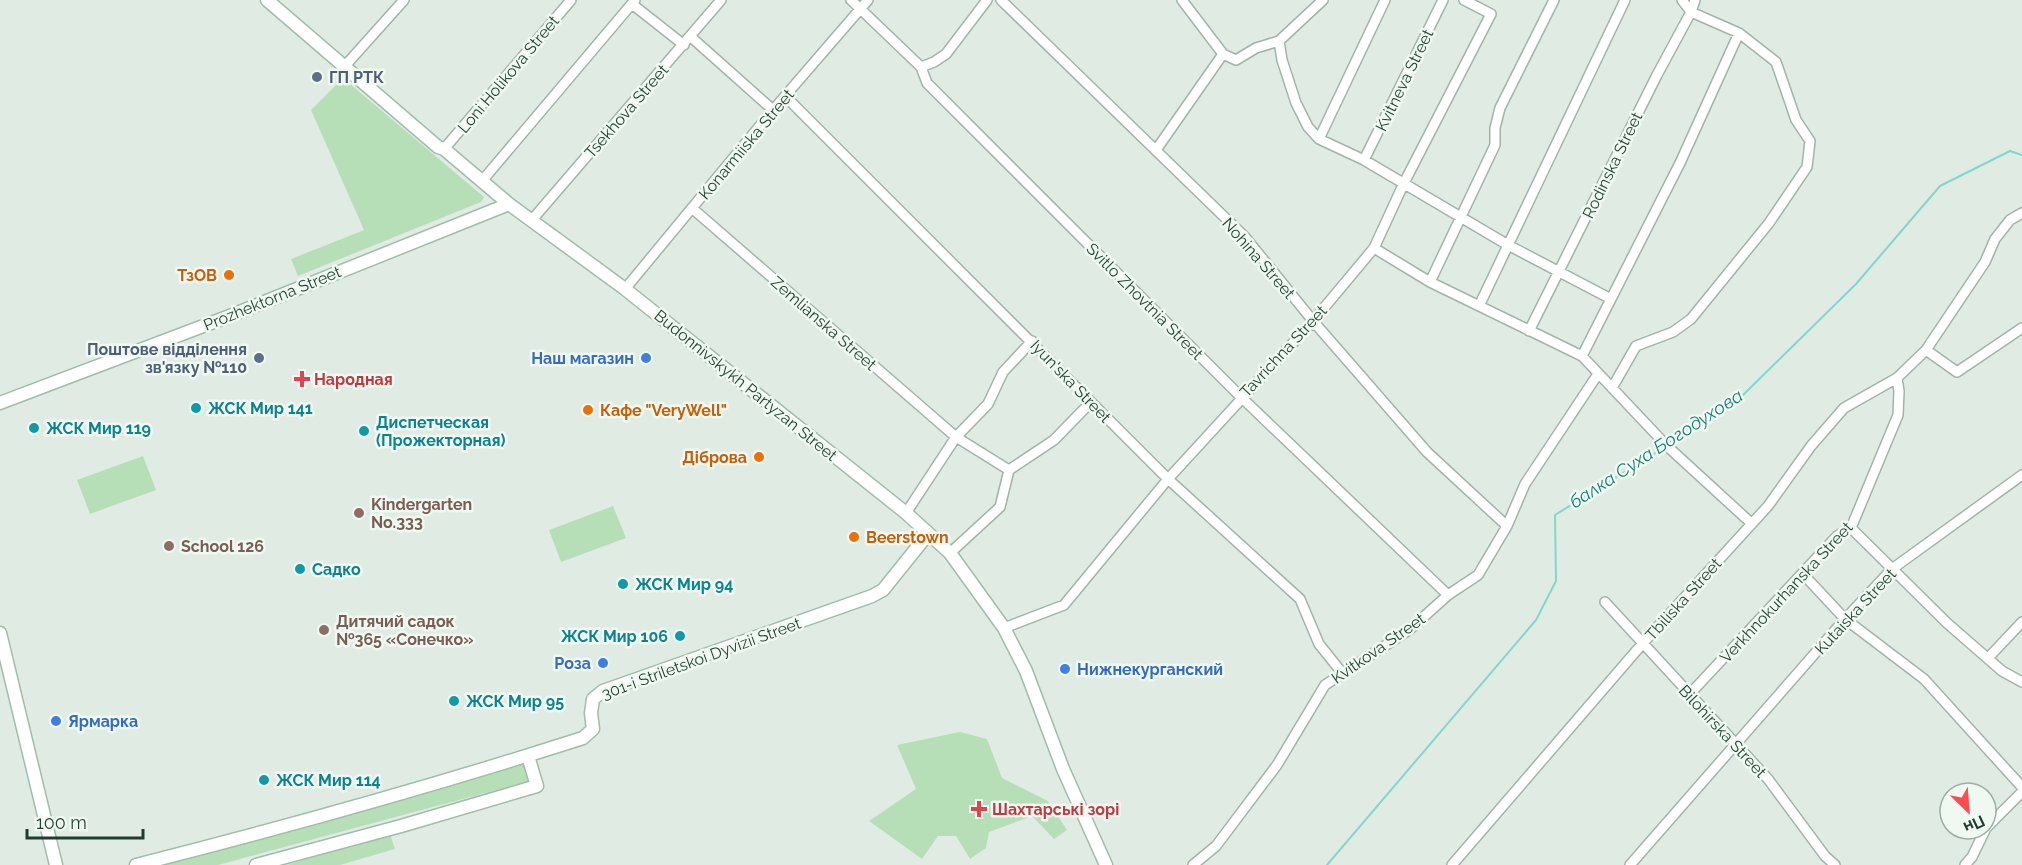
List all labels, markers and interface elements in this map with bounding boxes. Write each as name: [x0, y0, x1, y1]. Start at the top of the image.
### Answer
street label: Loni Holikova Street: [454, 11, 563, 137]
street label: Kvitneva Street: [1372, 26, 1438, 134]
street label: Tsekhova Street: [581, 60, 673, 162]
place label: ГП РТК: [329, 68, 384, 87]
marker: ГП РТК: [310, 70, 324, 84]
street label: Konarmiiska Street: [695, 85, 798, 203]
street label: Rodinska Street: [1579, 108, 1647, 221]
street label: Nohina Street: [1218, 214, 1299, 303]
street label: Svitlo Zhovtnia Street: [1082, 239, 1207, 364]
street label: Prozhektorna Street: [201, 262, 344, 335]
place label: ТзОВ: [177, 266, 217, 285]
marker: ТзОВ: [222, 268, 236, 282]
street label: Zemlianska Street: [767, 273, 881, 375]
street label: Tavrichna Street: [1236, 301, 1331, 401]
street label: Budonnivskykh Partyzan Street: [651, 306, 841, 465]
street label: Iyun'ska Street: [1026, 336, 1115, 427]
place label: Поштове відділення зв'язку №110: [87, 340, 247, 377]
place label: Наш магазин: [531, 349, 634, 368]
marker: Поштове відділення зв'язку №110: [252, 351, 266, 365]
marker: Наш магазин: [639, 351, 653, 365]
place label: Народная: [314, 370, 393, 389]
marker: Народная: [295, 372, 309, 386]
water label: балка Суха Богодухова: [1565, 384, 1747, 513]
place label: ЖСК Мир 141: [208, 399, 313, 418]
marker: ЖСК Мир 141: [189, 401, 203, 415]
place label: Кафе "VeryWell": [600, 401, 727, 420]
marker: Кафе "VeryWell": [581, 403, 595, 417]
place label: Диспетческая (Прожекторная): [376, 413, 505, 450]
place label: ЖСК Мир 119: [46, 419, 151, 438]
marker: ЖСК Мир 119: [27, 421, 41, 435]
marker: Диспетческая (Прожекторная): [357, 424, 371, 438]
place label: Діброва: [682, 448, 747, 467]
marker: Діброва: [752, 450, 766, 464]
place label: Kindergarten No.333: [371, 495, 472, 532]
marker: Kindergarten No.333: [352, 506, 366, 520]
street label: Verkhnokurhanska Street: [1716, 517, 1857, 667]
place label: Beerstown: [866, 528, 949, 547]
marker: Beerstown: [847, 530, 861, 544]
place label: School 126: [181, 537, 264, 556]
marker: School 126: [162, 539, 176, 553]
street label: Tbiliska Street: [1641, 554, 1726, 644]
place label: Садко: [312, 560, 361, 579]
marker: Садко: [293, 562, 307, 576]
street label: Kutaiska Street: [1811, 564, 1900, 658]
place label: ЖСК Мир 94: [635, 575, 733, 594]
marker: ЖСК Мир 94: [616, 577, 630, 591]
street label: Kvitkova Street: [1328, 609, 1429, 688]
place label: Дитячий садок №365 «Сонечко»: [336, 612, 474, 649]
street label: 301-i Striletskoi Dyvizii Street: [599, 613, 804, 703]
marker: Дитячий садок №365 «Сонечко»: [317, 623, 331, 637]
place label: ЖСК Мир 106: [561, 627, 668, 646]
marker: ЖСК Мир 106: [673, 629, 687, 643]
place label: Роза: [554, 654, 591, 673]
marker: Роза: [596, 656, 610, 670]
place label: Нижнекурганский: [1077, 660, 1223, 679]
marker: Нижнекурганский: [1058, 662, 1072, 676]
street label: Bilohirska Street: [1675, 681, 1771, 782]
place label: ЖСК Мир 95: [466, 692, 564, 711]
marker: ЖСК Мир 95: [447, 694, 461, 708]
place label: Ярмарка: [68, 712, 138, 731]
marker: Ярмарка: [49, 714, 63, 728]
place label: ЖСК Мир 114: [276, 771, 381, 790]
marker: ЖСК Мир 114: [257, 773, 271, 787]
north arrow: [1938, 781, 1998, 841]
marker: Шахтарські зорі: [970, 800, 988, 818]
place label: Шахтарські зорі: [992, 800, 1119, 819]
scale bar: [27, 802, 142, 840]
text: Пн: [1960, 811, 1988, 837]
text: 100 m: [36, 812, 87, 833]

